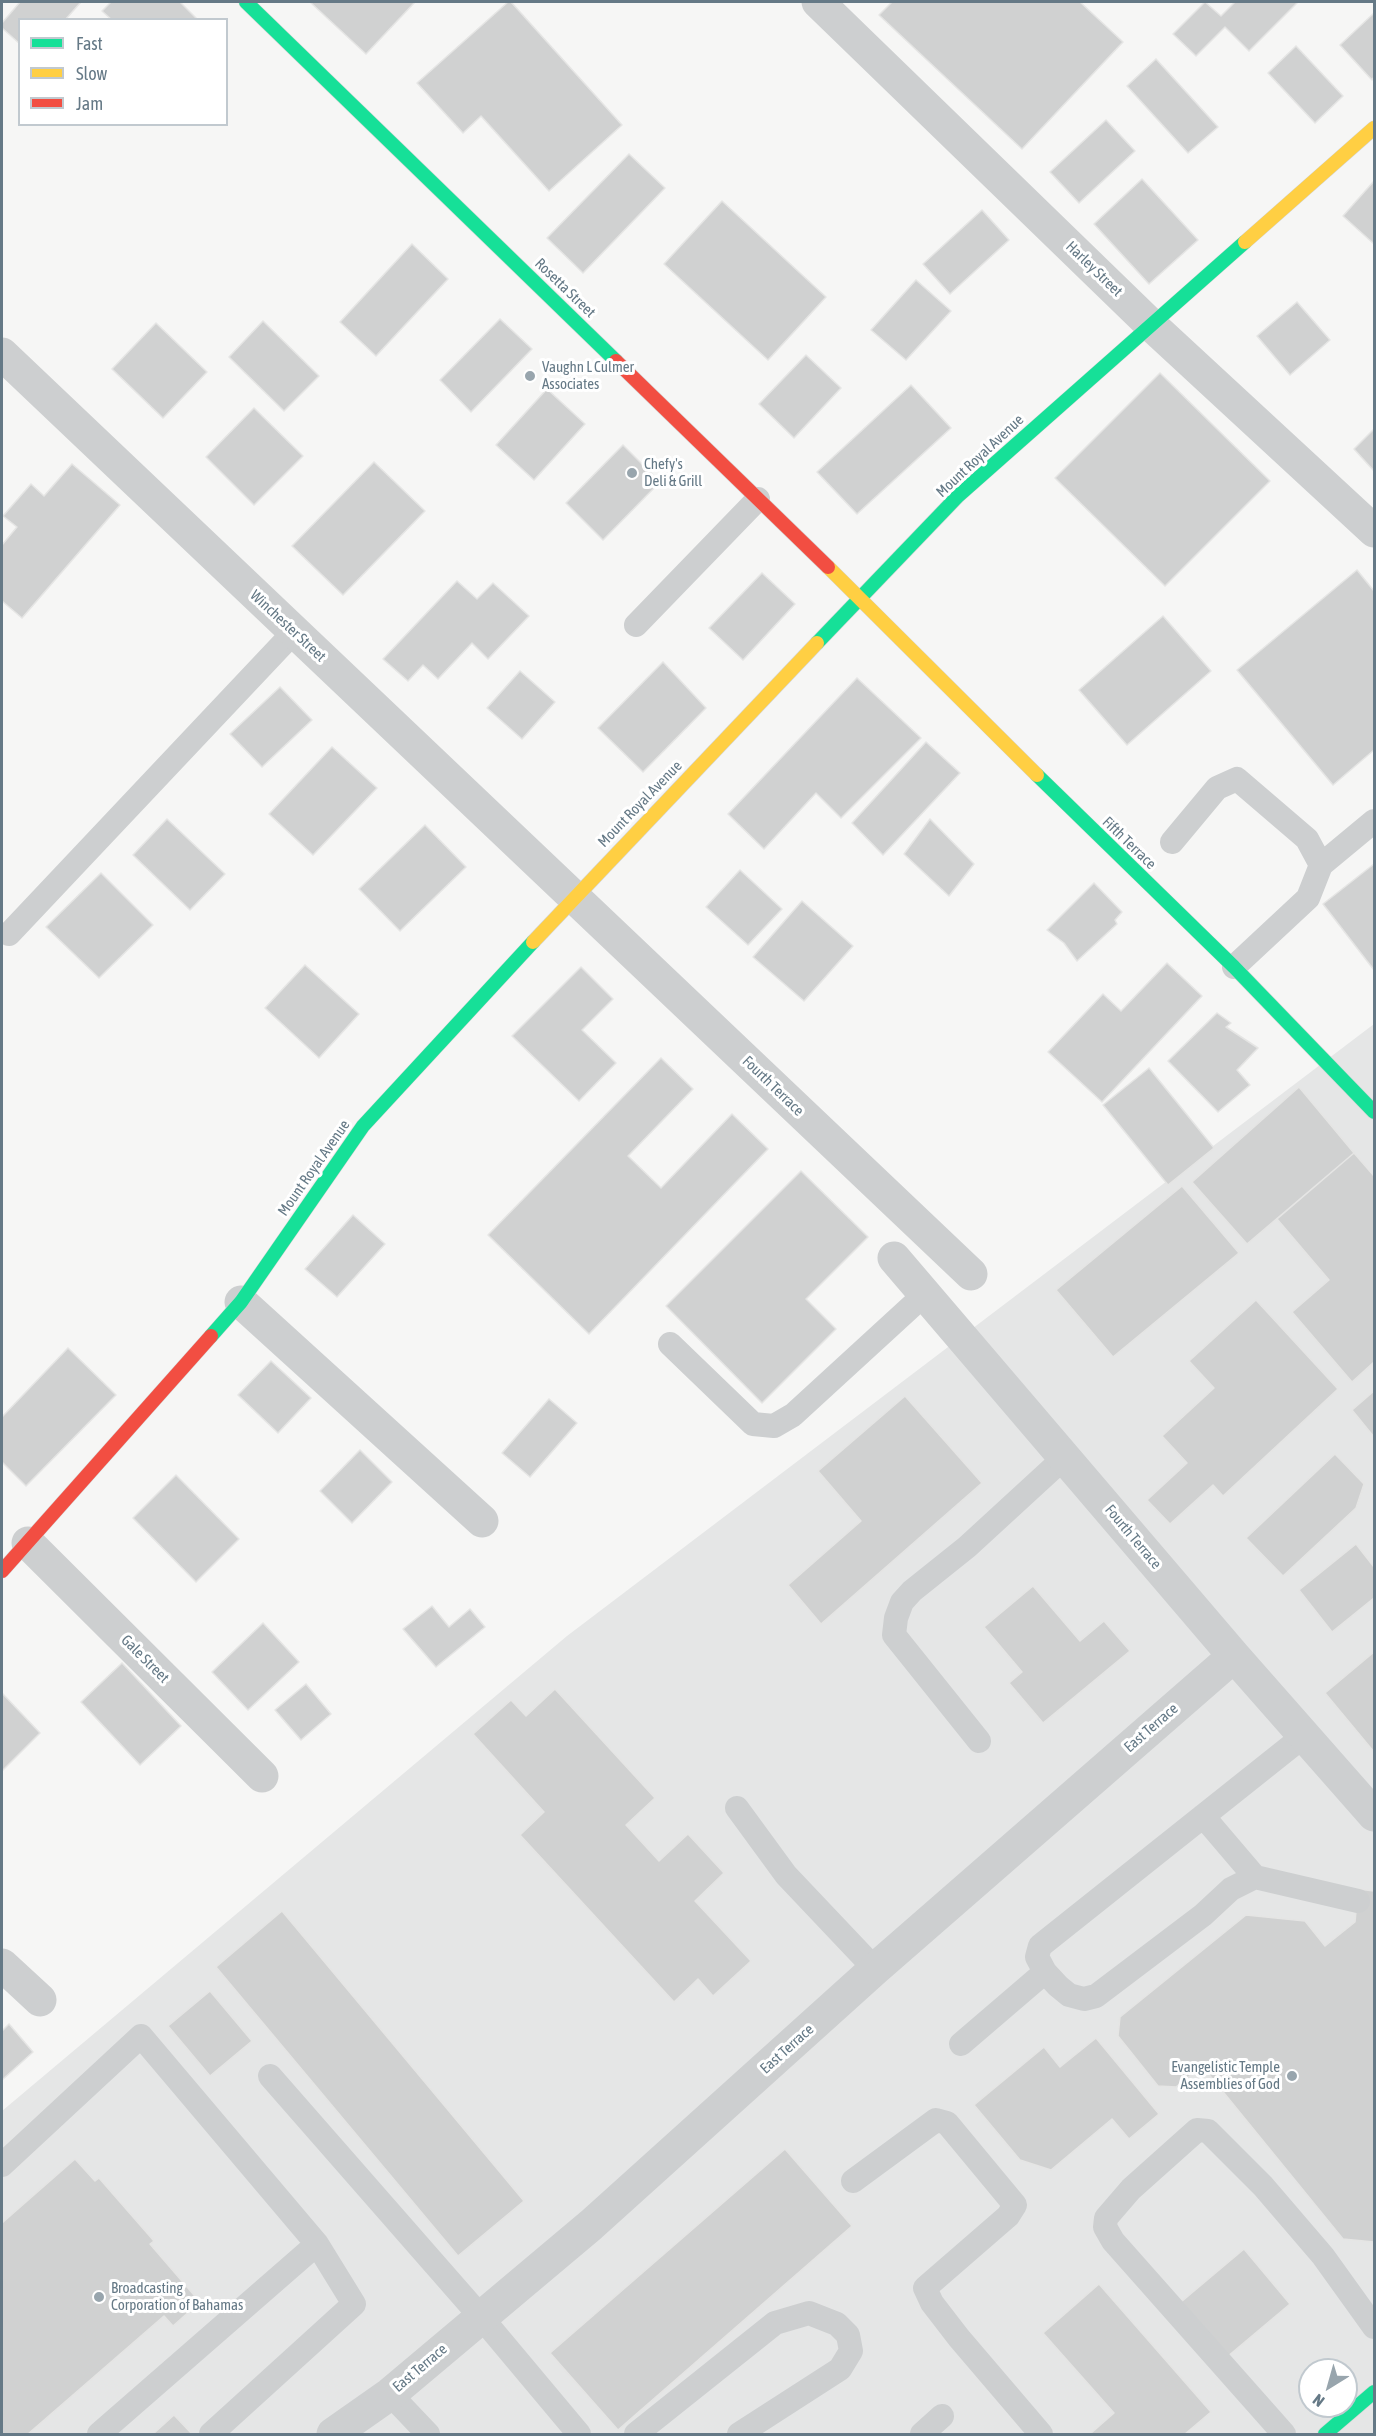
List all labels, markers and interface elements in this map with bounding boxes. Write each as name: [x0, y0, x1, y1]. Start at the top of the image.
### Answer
legend: [18, 18, 228, 126]
text: Fast: [76, 33, 103, 54]
text: Slow: [76, 63, 107, 84]
text: Jam: [76, 93, 103, 114]
street label: Harley Street: [1062, 238, 1126, 300]
street label: Rosetta Street: [531, 255, 599, 321]
place label: Vaughn L Culmer Associates: [542, 358, 634, 393]
marker: Vaughn L Culmer Associates: [523, 369, 537, 383]
street label: Mount Royal Avenue: [933, 411, 1027, 501]
place label: Chefy's Deli & Grill: [644, 455, 702, 490]
marker: Chefy's Deli & Grill: [625, 466, 639, 480]
street label: Winchester Street: [246, 586, 330, 666]
street label: Mount Royal Avenue: [594, 757, 686, 851]
street label: Fifth Terrace: [1098, 813, 1160, 873]
street label: Fourth Terrace: [739, 1052, 807, 1120]
street label: Mount Royal Avenue: [274, 1117, 354, 1219]
street label: Fourth Terrace: [1101, 1501, 1165, 1573]
street label: Gale Street: [117, 1631, 173, 1687]
street label: East Terrace: [1120, 1700, 1182, 1756]
street label: East Terrace: [757, 2020, 817, 2078]
place label: Evangelistic Temple Assemblies of God: [1171, 2058, 1280, 2093]
marker: Evangelistic Temple Assemblies of God: [1285, 2069, 1299, 2083]
place label: Broadcasting Corporation of Bahamas: [111, 2279, 243, 2314]
marker: Broadcasting Corporation of Bahamas: [92, 2290, 106, 2304]
street label: East Terrace: [389, 2340, 451, 2396]
north arrow: [1298, 2358, 1358, 2418]
text: N: [1309, 2391, 1328, 2411]

